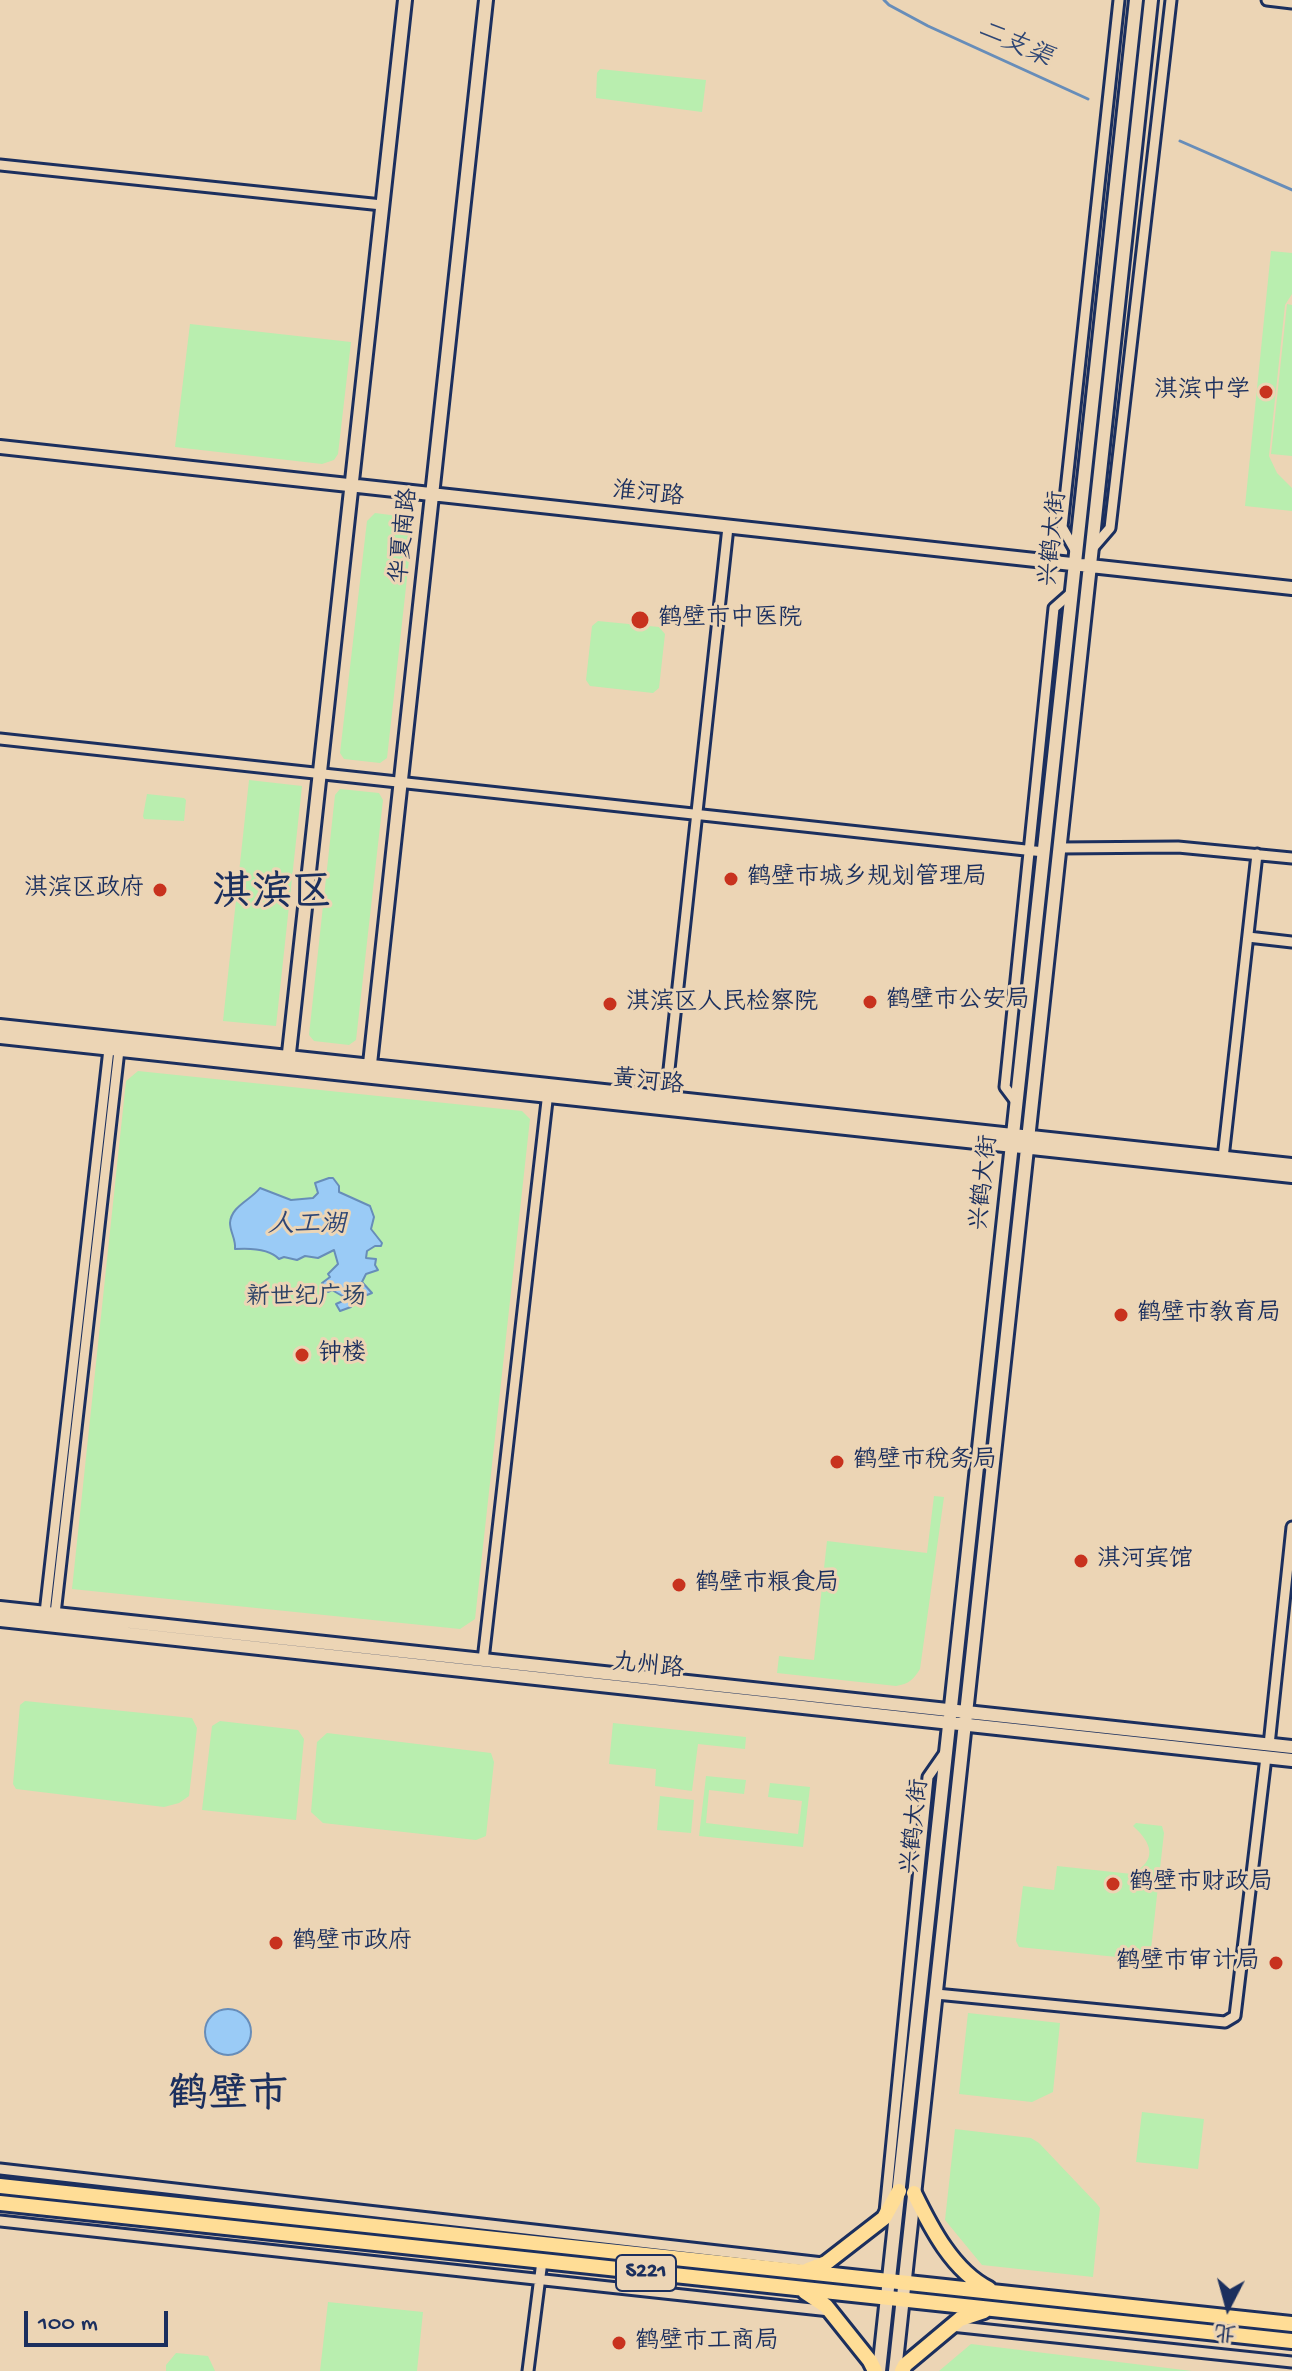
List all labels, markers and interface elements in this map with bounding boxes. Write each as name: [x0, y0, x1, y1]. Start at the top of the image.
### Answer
water label: 二支渠: [972, 16, 1056, 76]
place label: 淇滨中学: [1154, 378, 1250, 406]
marker: 淇滨中学: [1257, 383, 1275, 401]
street label: 淮河路: [611, 478, 685, 514]
street label: 华夏南路: [387, 487, 425, 585]
street label: 兴鹤大街: [1036, 490, 1074, 588]
place label: 鹤壁市中医院: [658, 606, 802, 634]
marker: 鹤壁市中医院: [629, 609, 651, 631]
place label: 鹤壁市城乡规划管理局: [747, 865, 987, 893]
marker: 鹤壁市城乡规划管理局: [722, 870, 740, 888]
district label: 淇滨区: [212, 873, 332, 921]
place label: 淇滨区政府: [24, 876, 144, 904]
marker: 淇滨区政府: [151, 881, 169, 899]
place label: 鹤壁市公安局: [886, 988, 1030, 1016]
place label: 淇滨区人民检察院: [626, 990, 818, 1018]
marker: 鹤壁市公安局: [861, 993, 879, 1011]
marker: 淇滨区人民检察院: [601, 995, 619, 1013]
street label: 黄河路: [611, 1066, 685, 1102]
street label: 兴鹤大街: [967, 1134, 1005, 1232]
water label: 人工湖: [268, 1211, 346, 1243]
park label: 新世纪广场: [246, 1285, 366, 1313]
place label: 鹤壁市教育局: [1137, 1301, 1281, 1329]
marker: 鹤壁市教育局: [1112, 1306, 1130, 1324]
place label: 钟楼: [318, 1341, 366, 1369]
marker: 钟楼: [293, 1346, 311, 1364]
place label: 鹤壁市税务局: [853, 1448, 997, 1476]
marker: 鹤壁市税务局: [828, 1453, 846, 1471]
place label: 淇河宾馆: [1097, 1547, 1193, 1575]
marker: 淇河宾馆: [1072, 1552, 1090, 1570]
place label: 鹤壁市粮食局: [695, 1571, 839, 1599]
marker: 鹤壁市粮食局: [670, 1576, 688, 1594]
street label: 九州路: [611, 1650, 685, 1686]
street label: 兴鹤大街: [898, 1778, 936, 1876]
place label: 鹤壁市财政局: [1129, 1870, 1273, 1898]
marker: 鹤壁市财政局: [1104, 1875, 1122, 1893]
place label: 鹤壁市政府: [292, 1929, 412, 1957]
marker: 鹤壁市政府: [267, 1934, 285, 1952]
place label: 鹤壁市审计局: [1116, 1949, 1260, 1977]
marker: 鹤壁市审计局: [1267, 1954, 1285, 1972]
district label: 鹤壁市: [168, 2075, 288, 2123]
road number: S221: [616, 2255, 676, 2291]
north arrow: [1188, 2267, 1268, 2347]
scale bar: [28, 2295, 172, 2345]
text: 100 m: [38, 2310, 98, 2339]
text: 北: [1213, 2317, 1238, 2345]
place label: 鹤壁市工商局: [635, 2329, 779, 2357]
marker: 鹤壁市工商局: [610, 2334, 628, 2352]

